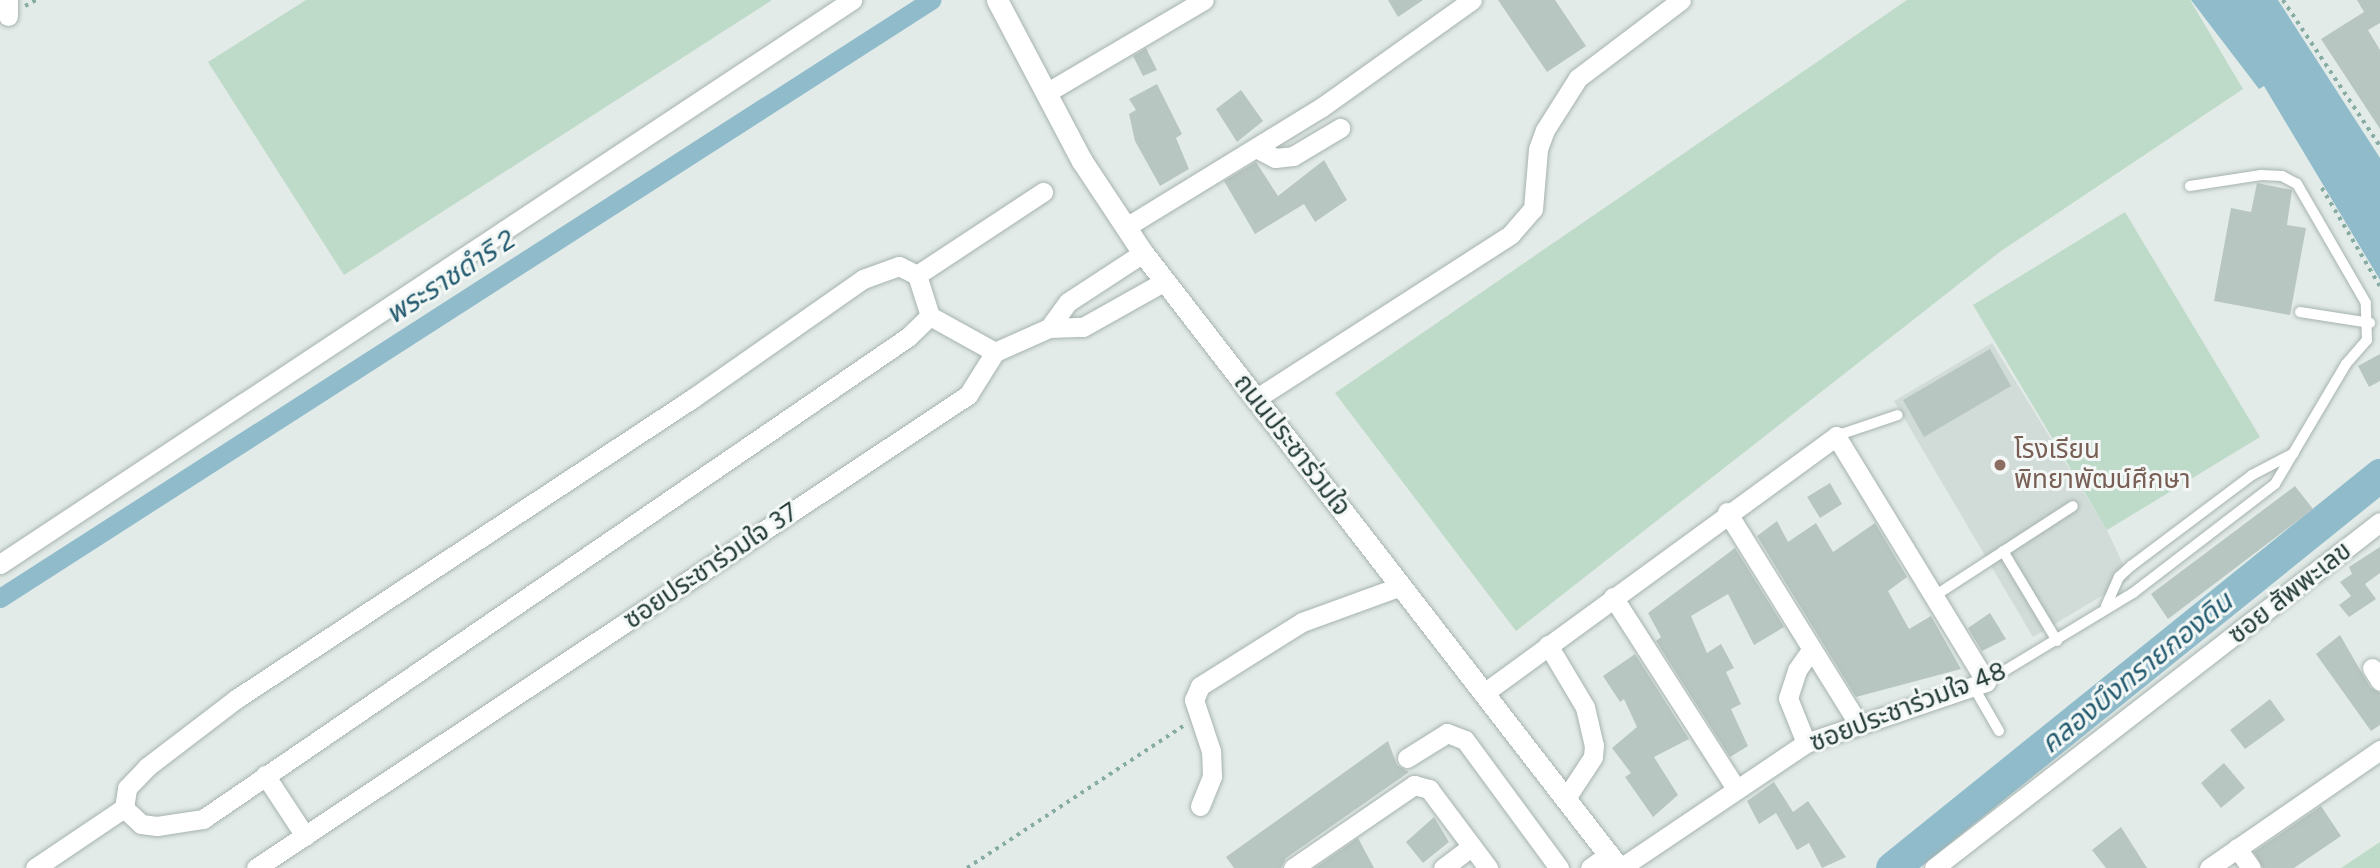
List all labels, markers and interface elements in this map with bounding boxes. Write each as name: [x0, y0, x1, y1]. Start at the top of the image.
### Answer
water label: พระราชดำริ 2: [379, 222, 521, 330]
street label: ถนนประชาร่วมใจ: [1227, 368, 1357, 522]
place label: โรงเรียน พิทยาพัฒน์ศึกษา: [2014, 434, 2191, 496]
marker: โรงเรียน พิทยาพัฒน์ศึกษา: [1992, 457, 2008, 473]
street label: ซอยประชาร่วมใจ 37: [618, 496, 804, 636]
street label: ซอย สัพพะเลข: [2222, 535, 2358, 651]
water label: คลองบึงทรายกองดิน: [2033, 584, 2239, 760]
street label: ซอยประชาร่วมใจ 48: [1806, 655, 2010, 759]

